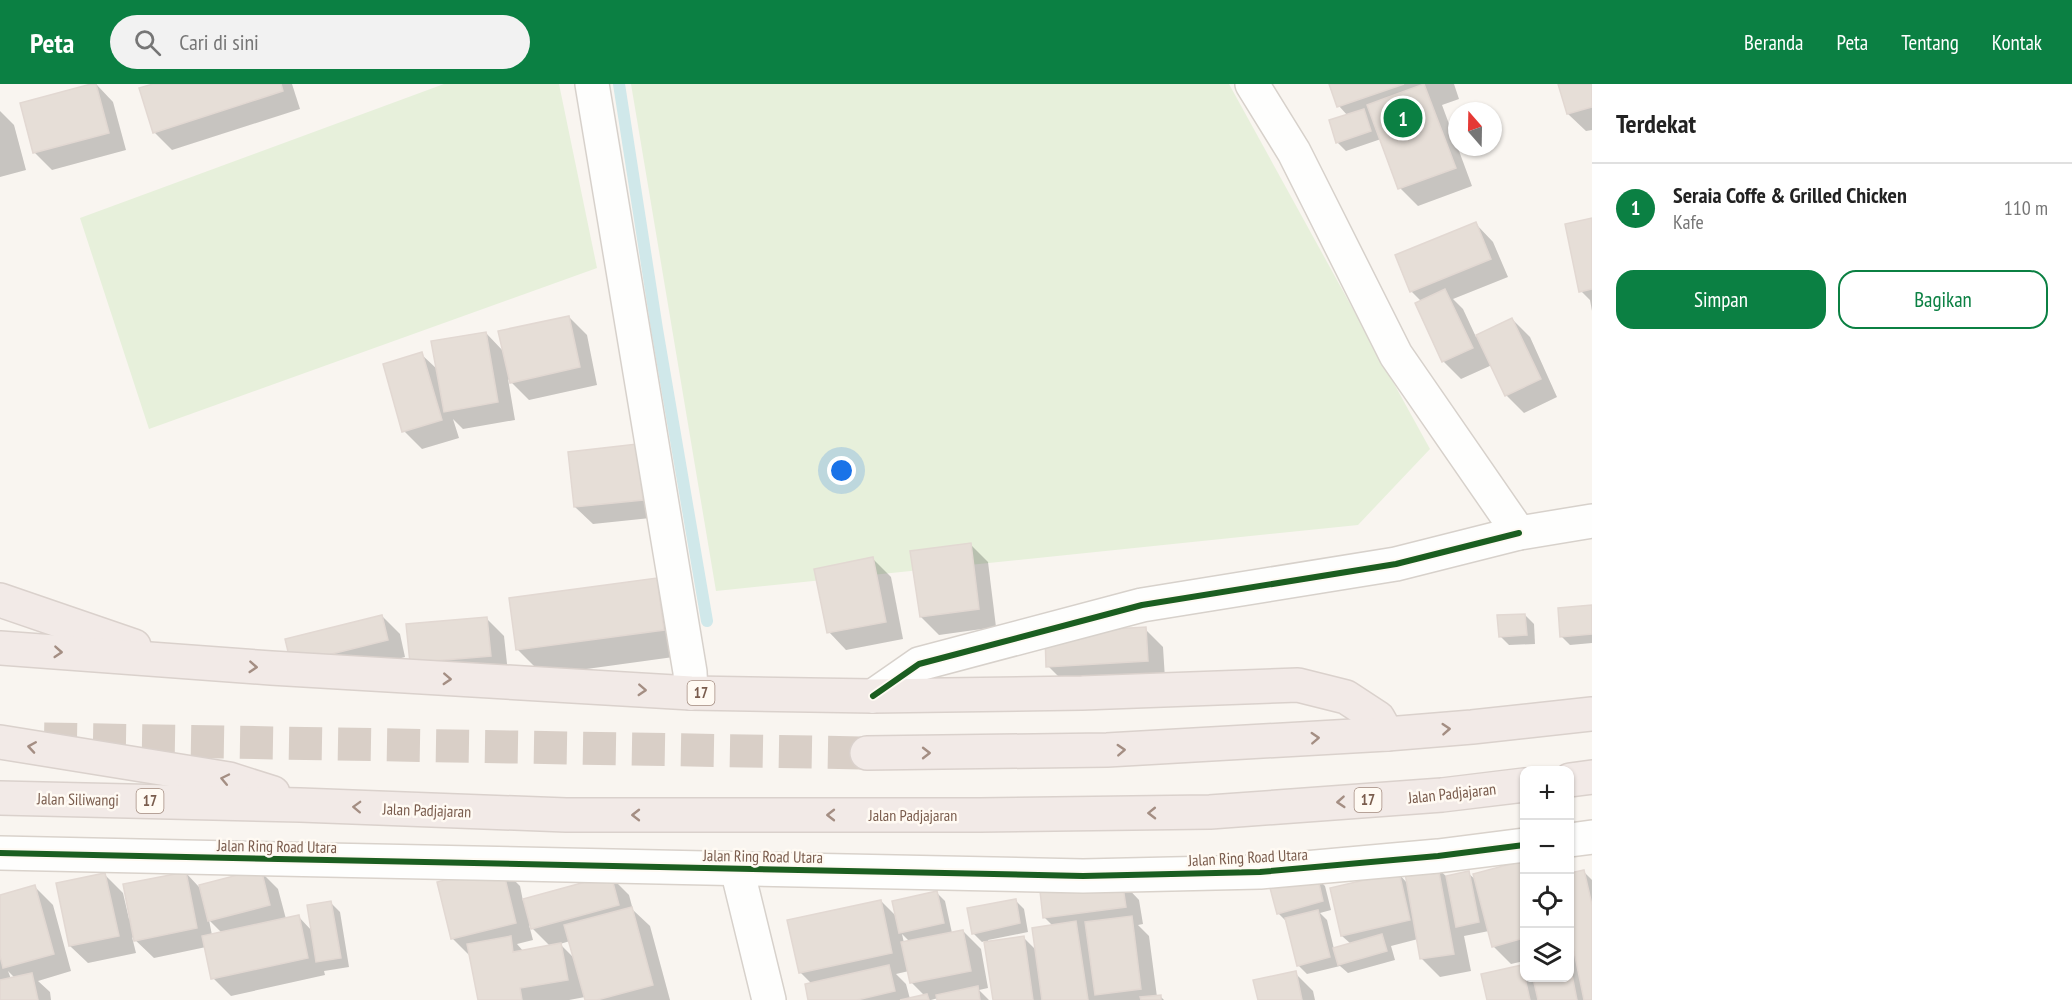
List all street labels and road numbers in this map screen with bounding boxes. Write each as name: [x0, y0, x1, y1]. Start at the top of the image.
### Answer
road number: 17: [688, 681, 714, 705]
street label: Jalan Padjajaran: [1406, 778, 1497, 808]
street label: Jalan Siliwangi: [36, 788, 119, 810]
road number: 17: [1354, 788, 1382, 812]
road number: 17: [136, 789, 164, 813]
street label: Jalan Padjajaran: [381, 798, 472, 822]
street label: Jalan Padjajaran: [868, 805, 957, 825]
street label: Jalan Ring Road Utara: [216, 835, 337, 857]
street label: Jalan Ring Road Utara: [1187, 844, 1308, 870]
street label: Jalan Ring Road Utara: [702, 845, 823, 867]

